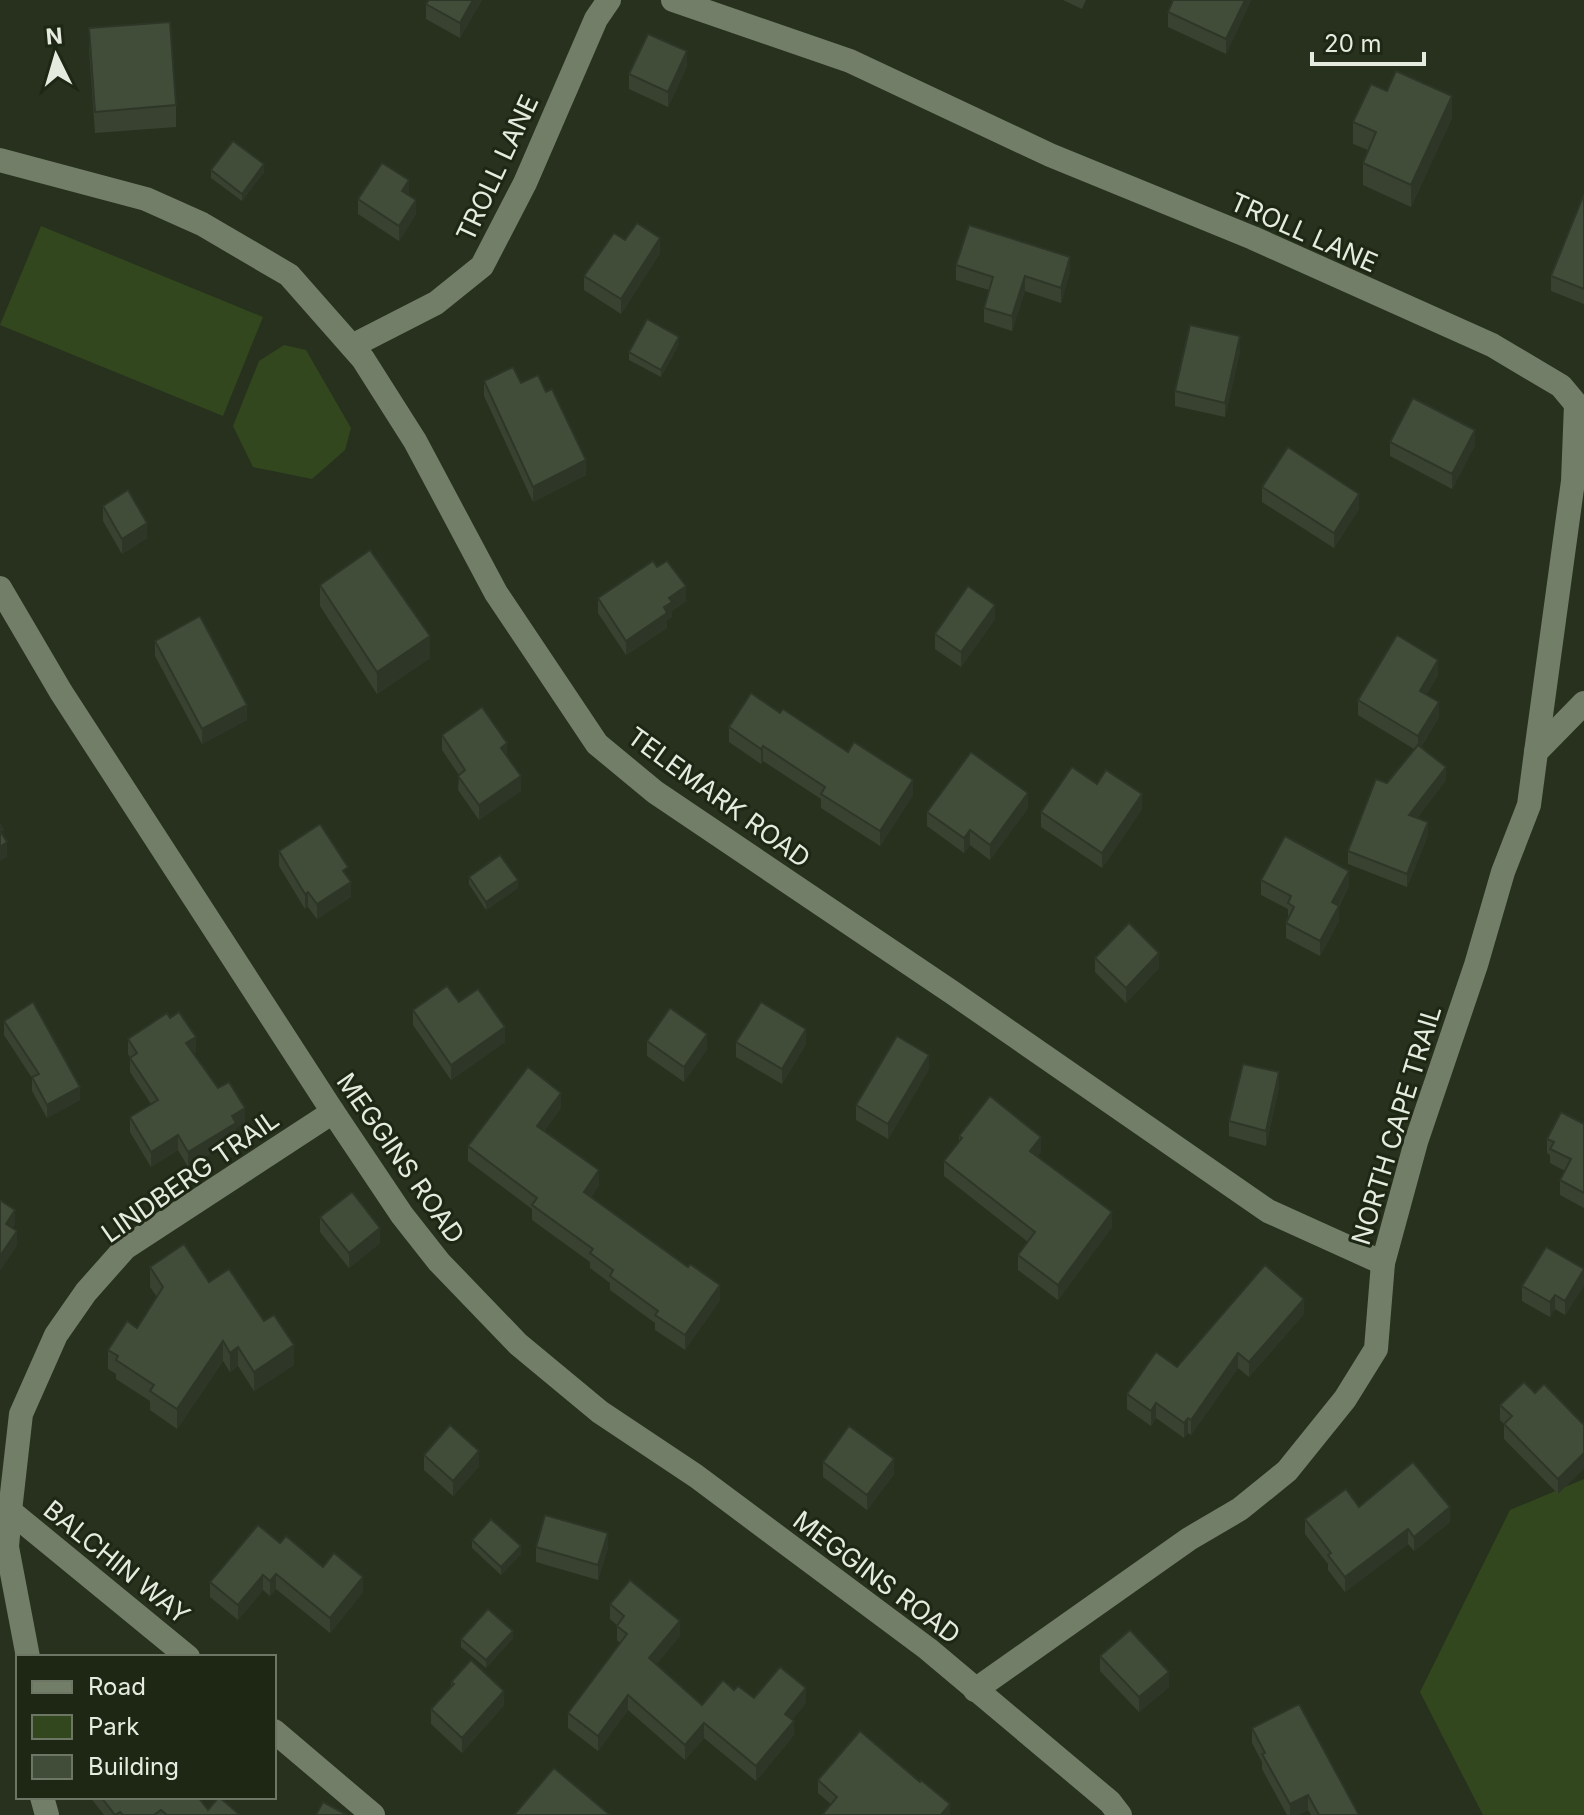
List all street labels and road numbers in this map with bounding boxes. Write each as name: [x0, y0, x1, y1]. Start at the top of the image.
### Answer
street label: TROLL LANE: [450, 90, 544, 246]
street label: TROLL LANE: [1226, 186, 1382, 278]
street label: TELEMARK ROAD: [622, 720, 816, 874]
street label: NORTH CAPE TRAIL: [1345, 1002, 1447, 1248]
street label: MEGGINS ROAD: [331, 1067, 471, 1249]
street label: LINDBERG TRAIL: [95, 1103, 285, 1249]
street label: BALCHIN WAY: [38, 1494, 196, 1630]
street label: MEGGINS ROAD: [787, 1504, 967, 1650]

